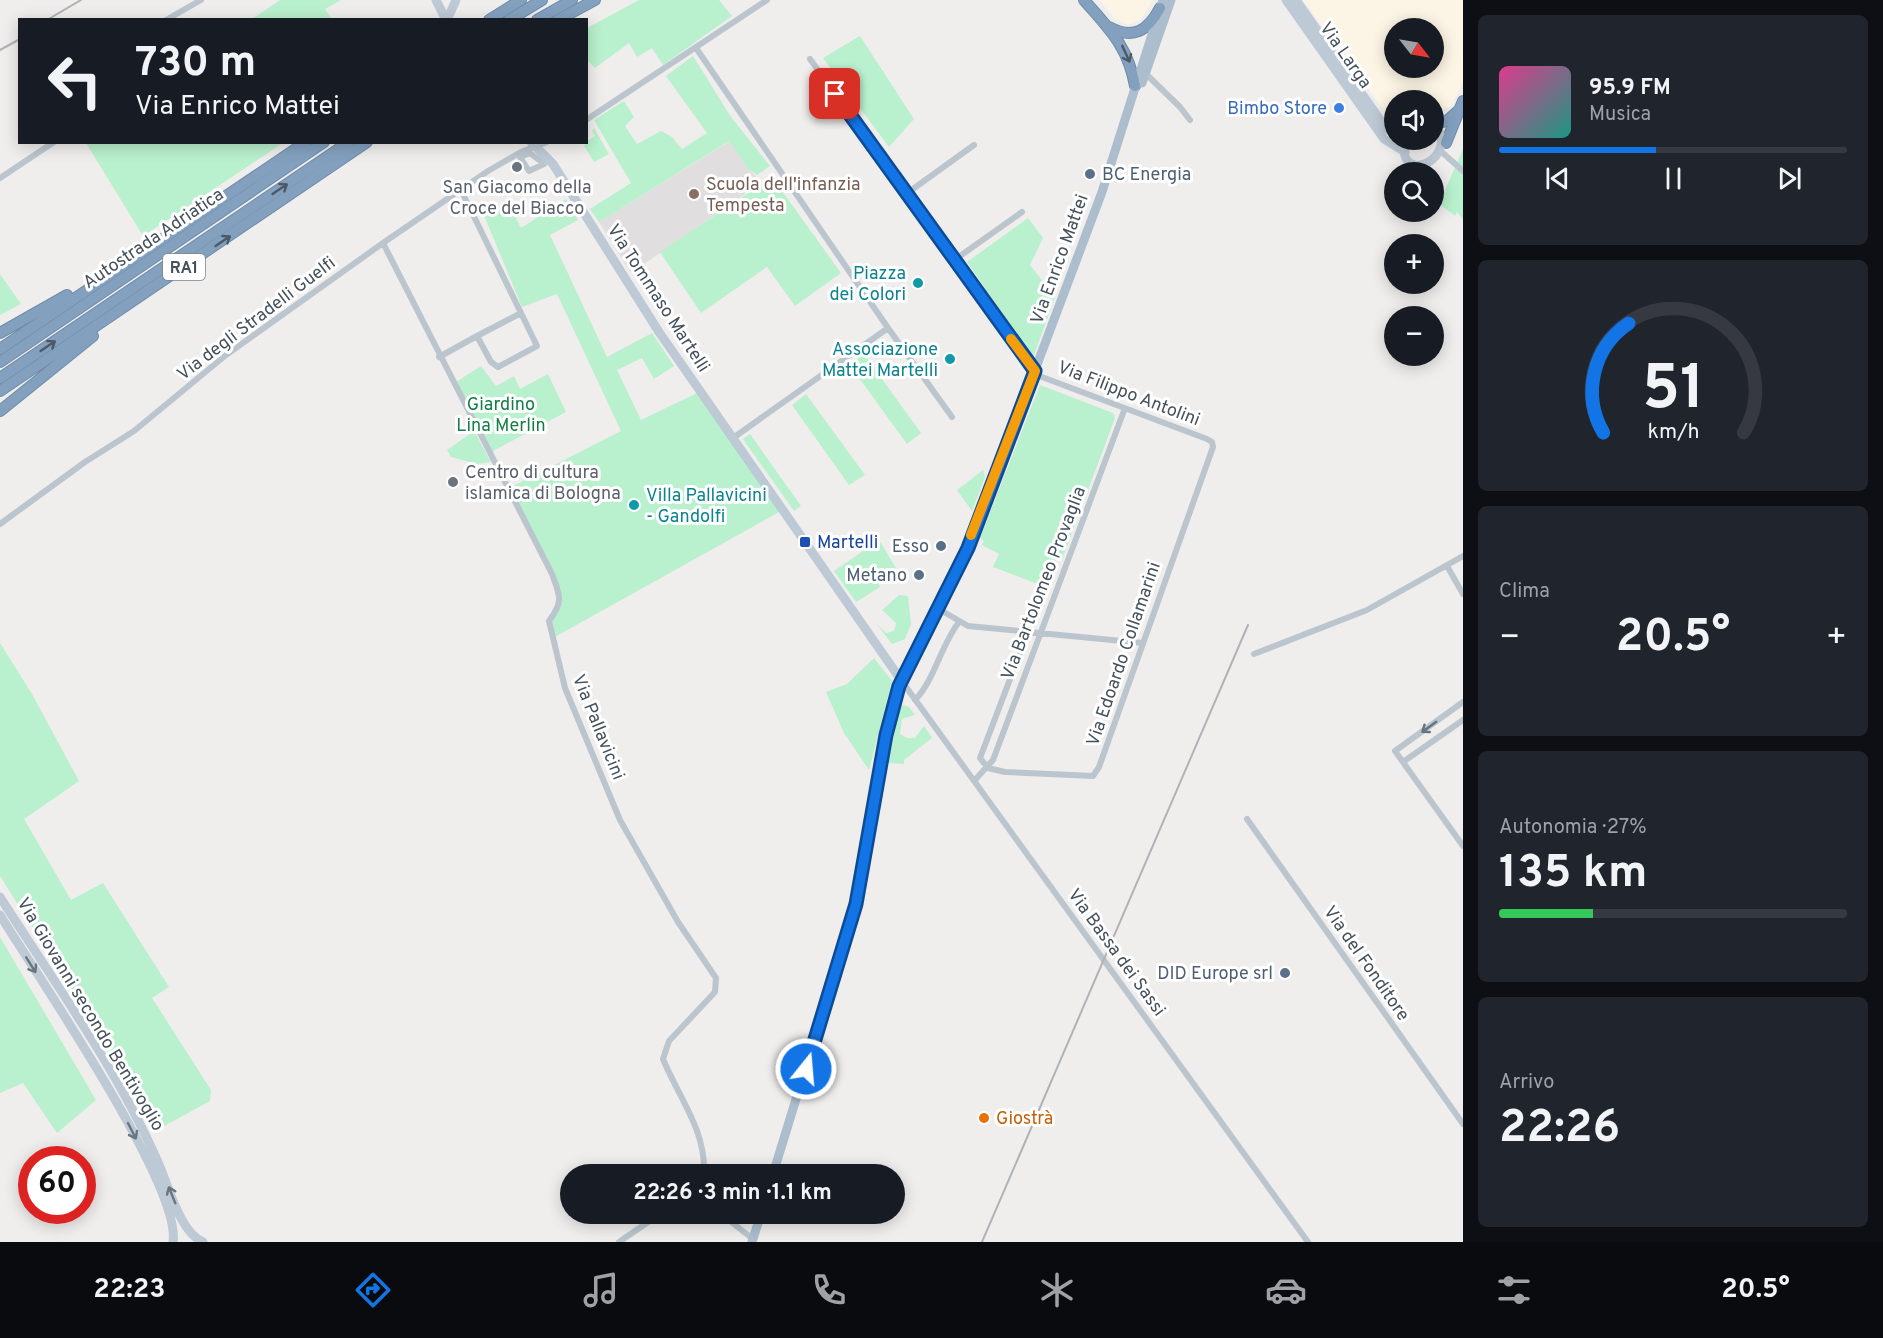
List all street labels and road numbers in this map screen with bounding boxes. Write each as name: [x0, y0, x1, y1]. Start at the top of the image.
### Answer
street label: Via Larga: [1314, 18, 1376, 94]
street label: Autostrada Adriatica: [79, 184, 229, 295]
street label: Via Enrico Mattei: [1026, 191, 1095, 328]
street label: Via Tommaso Martelli: [601, 220, 714, 377]
street label: Via degli Stradelli Guelfi: [173, 252, 341, 386]
road number: RA1: [163, 254, 205, 280]
street label: Via Filippo Antolini: [1054, 357, 1203, 432]
street label: Via Bartolomeo Provaglia: [997, 484, 1092, 684]
street label: Via Edoardo Collamarini: [1082, 559, 1167, 750]
street label: Via Pallavicini: [566, 672, 629, 784]
street label: Via Bassa dei Sassi: [1062, 885, 1170, 1021]
street label: Via Giovanni secondo Bentivoglio: [11, 894, 169, 1136]
street label: Via del Fonditore: [1318, 902, 1414, 1026]

